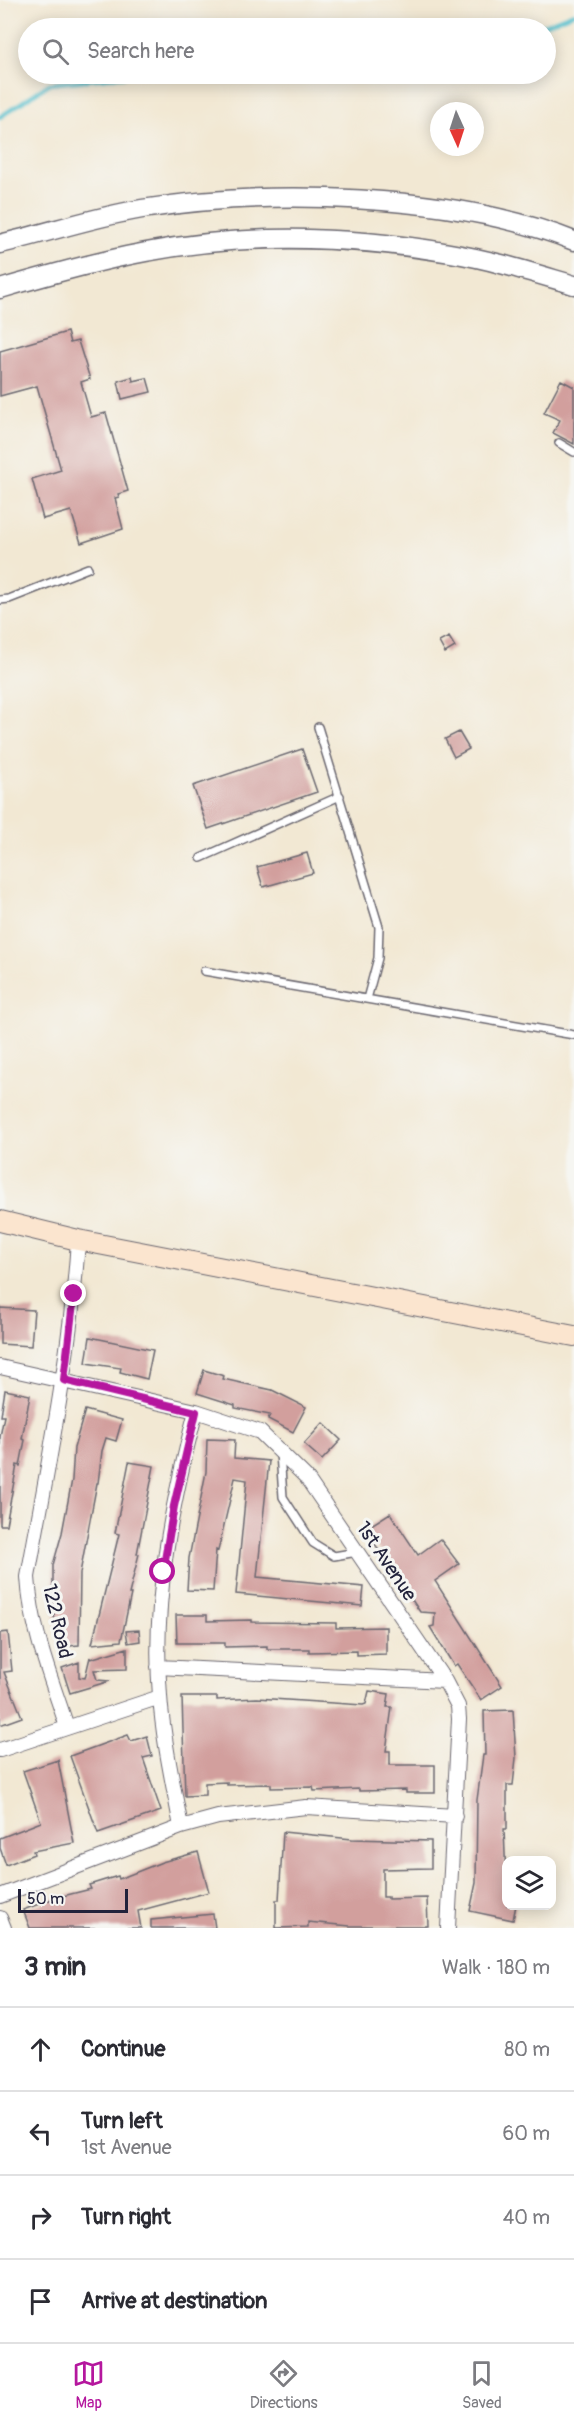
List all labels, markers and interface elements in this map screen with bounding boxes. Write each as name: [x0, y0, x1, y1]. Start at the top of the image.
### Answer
search box: [18, 18, 556, 84]
icon: search: [39, 35, 72, 68]
text: Search here: [87, 37, 194, 65]
north arrow: [430, 102, 484, 156]
route end: [60, 1280, 86, 1306]
street label: 1st Avenue: [351, 1517, 422, 1606]
route start: [149, 1558, 175, 1584]
street label: 122 Road: [37, 1581, 78, 1661]
map controls: [502, 1856, 556, 1910]
button: layers: [502, 1856, 556, 1910]
scale bar: [18, 1886, 128, 1914]
text: 50 m: [27, 1889, 64, 1909]
text: 3 min: [24, 1951, 86, 1983]
text: Walk · 180 m: [442, 1955, 550, 1980]
icon: ahead: [24, 2033, 57, 2066]
text: Continue: [81, 2035, 165, 2063]
text: 80 m: [504, 2037, 550, 2062]
text: Turn left: [81, 2107, 163, 2135]
icon: left: [24, 2117, 57, 2150]
text: 60 m: [503, 2121, 550, 2146]
text: 1st Avenue: [81, 2135, 172, 2160]
icon: right: [24, 2201, 57, 2234]
text: Turn right: [81, 2203, 171, 2231]
text: 40 m: [503, 2205, 550, 2230]
icon: arrive: [24, 2285, 57, 2318]
text: Arrive at destination: [81, 2287, 267, 2315]
tab: Map: [72, 2357, 105, 2413]
tab: Directions: [250, 2357, 318, 2413]
tab: Saved: [462, 2357, 502, 2413]

